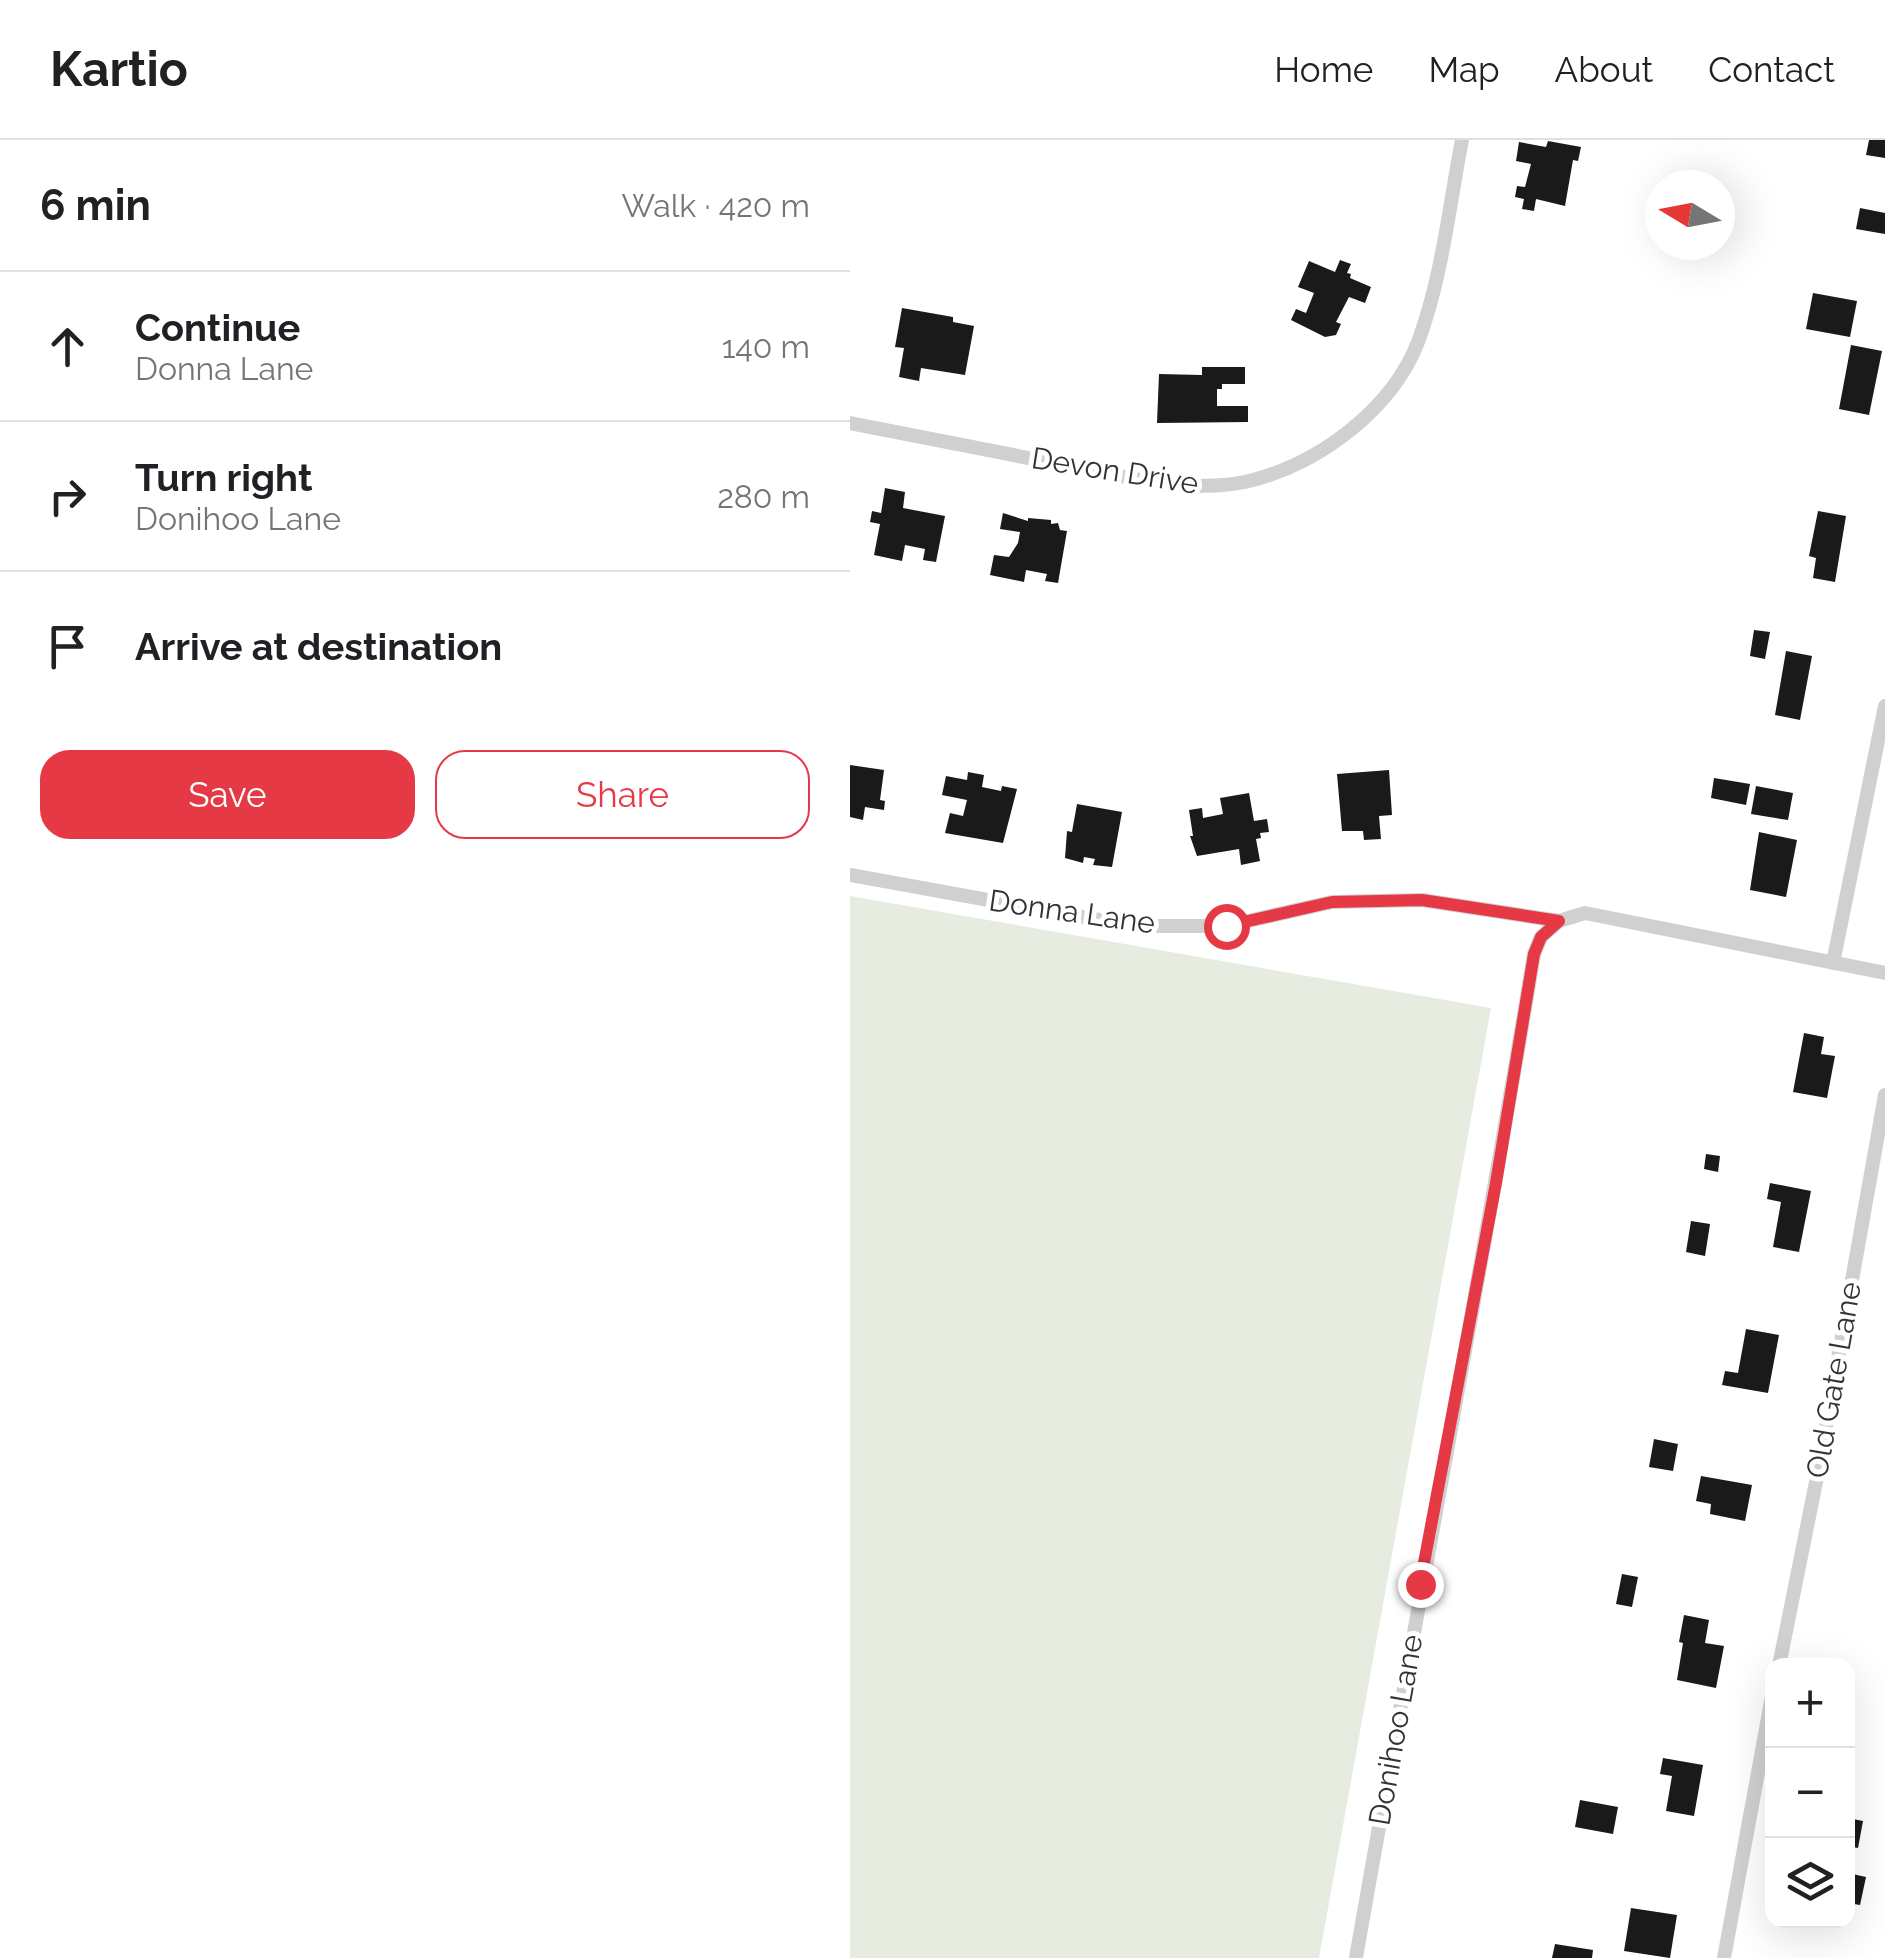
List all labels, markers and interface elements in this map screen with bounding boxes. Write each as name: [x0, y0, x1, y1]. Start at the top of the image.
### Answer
text: Kartio: [50, 41, 188, 97]
text: Home: [1274, 49, 1373, 90]
text: Map: [1428, 49, 1500, 90]
text: About: [1555, 49, 1653, 90]
text: Contact: [1708, 49, 1835, 90]
north arrow: [1645, 170, 1735, 260]
text: 6 min: [40, 181, 151, 230]
text: Walk · 420 m: [621, 187, 810, 224]
text: Continue: [135, 305, 300, 350]
icon: ahead: [40, 319, 95, 374]
text: 140 m: [722, 328, 810, 365]
text: Donna Lane: [135, 350, 313, 387]
street label: Devon Drive: [1029, 440, 1201, 501]
text: Turn right: [135, 455, 312, 500]
icon: right: [40, 469, 95, 524]
text: 280 m: [717, 478, 810, 515]
text: Donihoo Lane: [135, 500, 341, 537]
icon: arrive: [40, 619, 95, 674]
text: Arrive at destination: [135, 624, 502, 669]
button: Save: [40, 750, 415, 839]
button: Share: [435, 750, 810, 839]
street label: Donna Lane: [987, 883, 1157, 940]
route start: [1204, 904, 1250, 950]
street label: Old Gate Lane: [1799, 1279, 1868, 1481]
route end: [1398, 1562, 1444, 1608]
street label: Donihoo Lane: [1362, 1632, 1430, 1828]
map controls: [1765, 1658, 1855, 1928]
button: +: [1765, 1658, 1855, 1748]
button: −: [1765, 1748, 1855, 1838]
button: layers: [1765, 1838, 1855, 1928]

